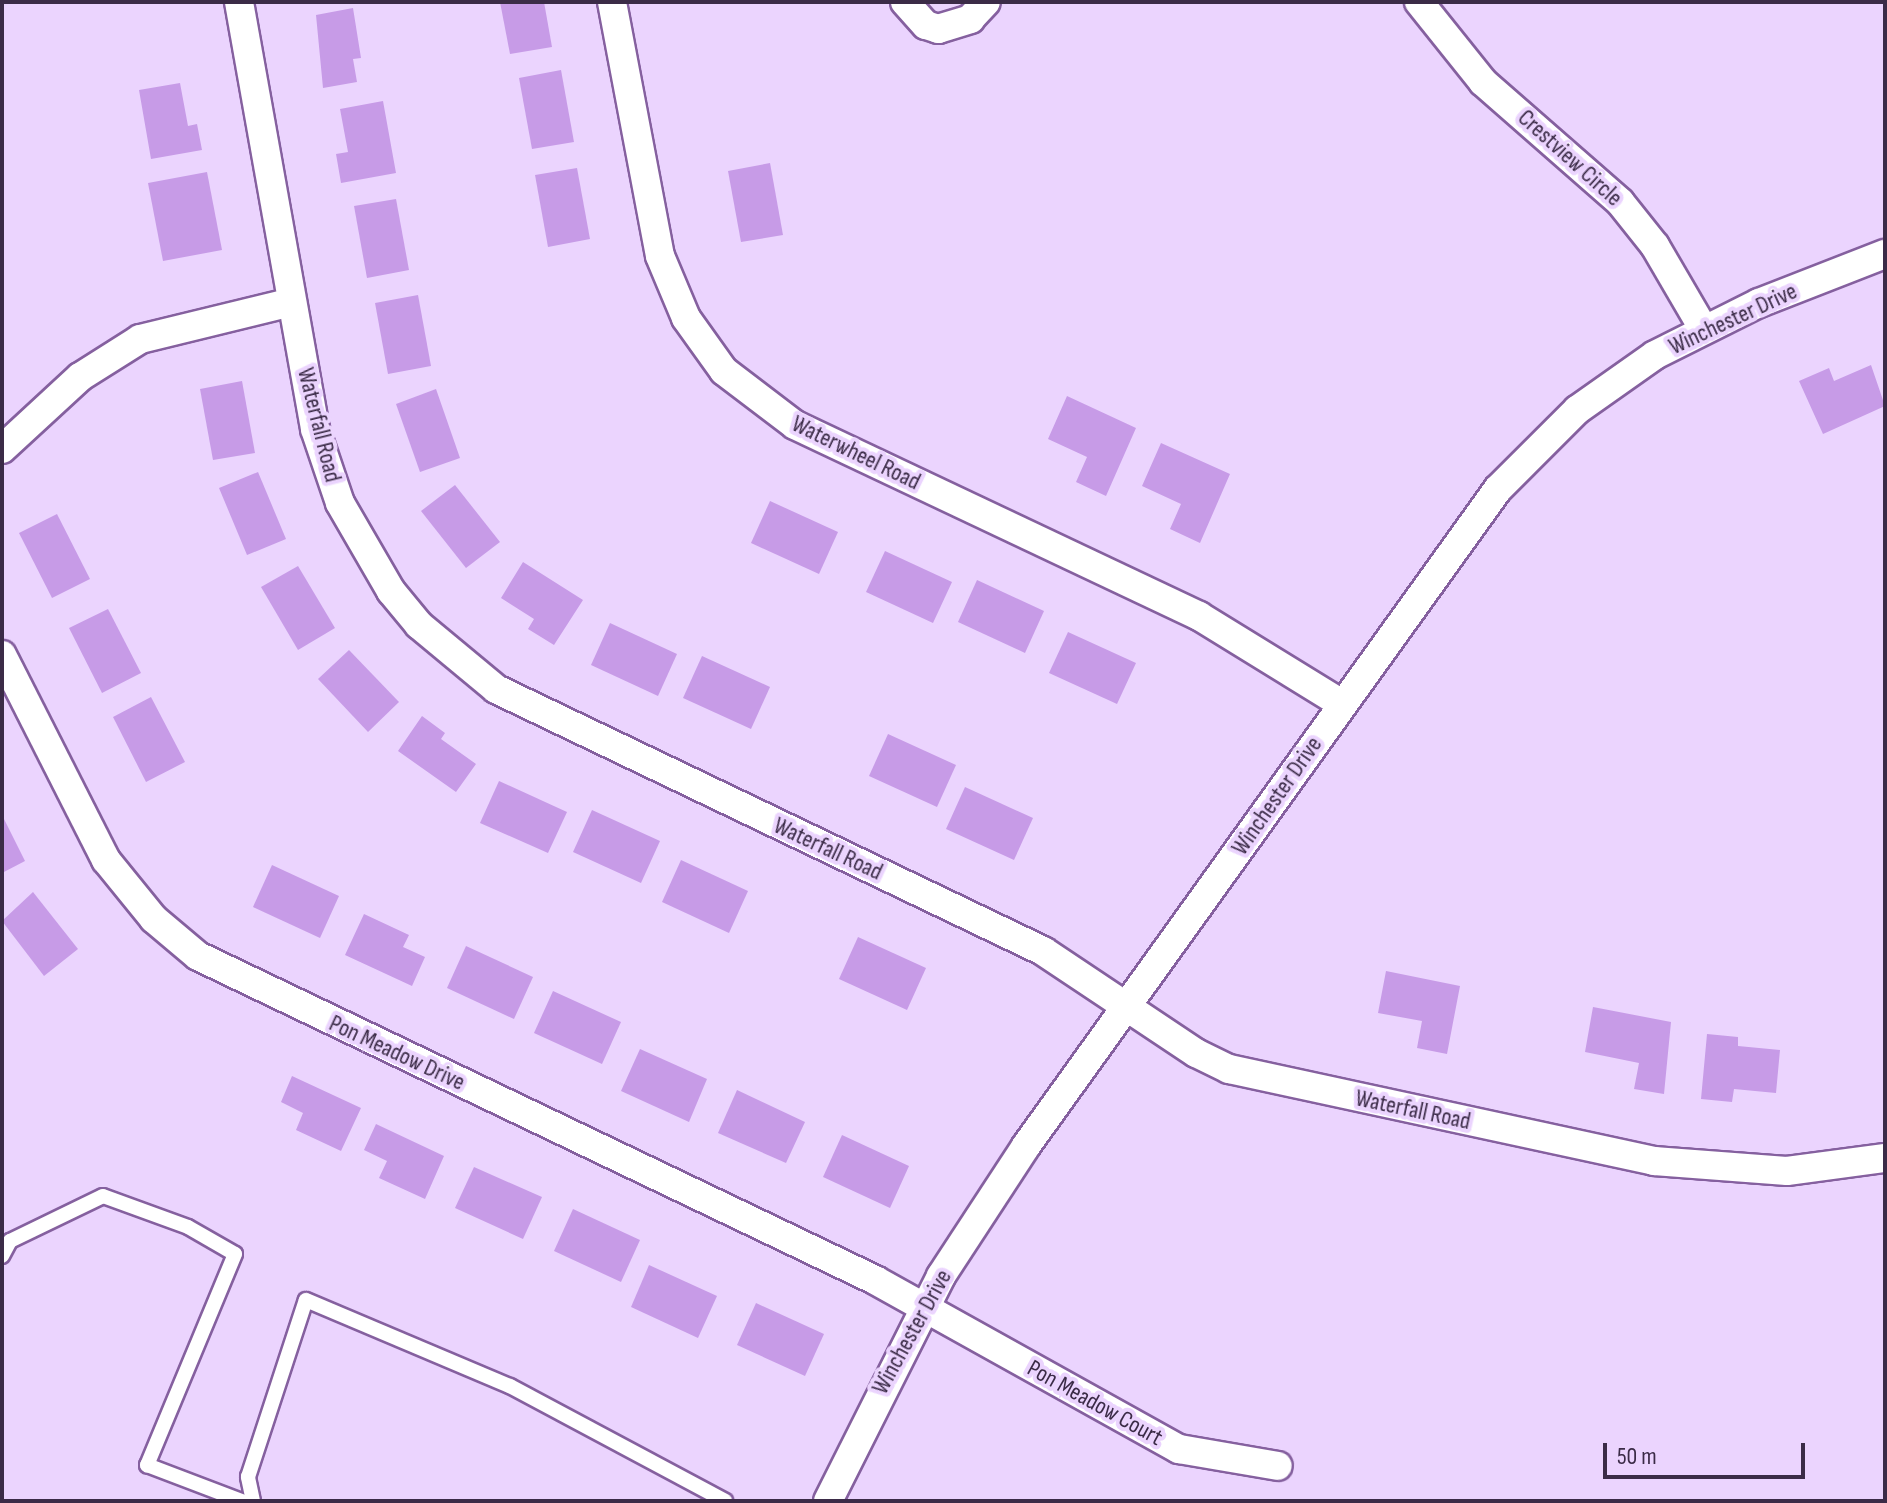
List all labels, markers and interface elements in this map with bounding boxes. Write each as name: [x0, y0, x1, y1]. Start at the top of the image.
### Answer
street label: Crestview Circle: [1512, 104, 1628, 212]
street label: Winchester Drive: [1664, 277, 1802, 361]
street label: Waterfall Road: [291, 365, 347, 485]
street label: Waterwheel Road: [787, 409, 925, 497]
street label: Winchester Drive: [1226, 731, 1328, 861]
street label: Waterfall Road: [769, 811, 887, 887]
street label: Pon Meadow Drive: [325, 1009, 469, 1097]
street label: Waterfall Road: [1353, 1084, 1473, 1136]
street label: Winchester Drive: [866, 1265, 958, 1399]
street label: Pon Meadow Court: [1022, 1354, 1168, 1452]
scale bar: [1607, 1427, 1809, 1477]
text: 50 m: [1617, 1442, 1657, 1471]

